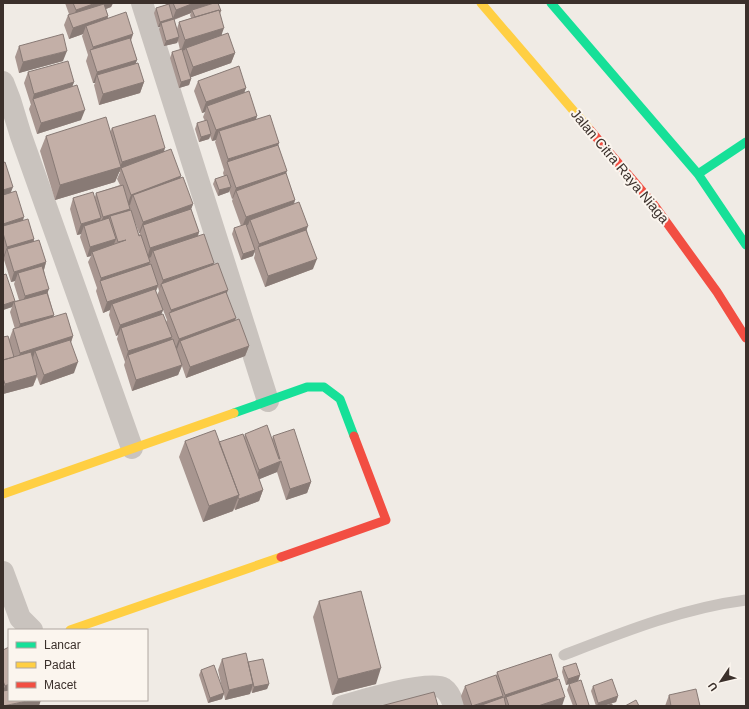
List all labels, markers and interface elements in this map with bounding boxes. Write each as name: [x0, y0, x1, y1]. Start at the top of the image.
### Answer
street label: Jalan Citra Raya Niaga: [568, 106, 673, 226]
legend: [8, 629, 148, 701]
text: Lancar: [44, 638, 81, 652]
text: Padat: [44, 658, 76, 672]
north arrow: [701, 661, 741, 701]
text: Macet: [44, 678, 77, 692]
text: U: [706, 680, 720, 693]

